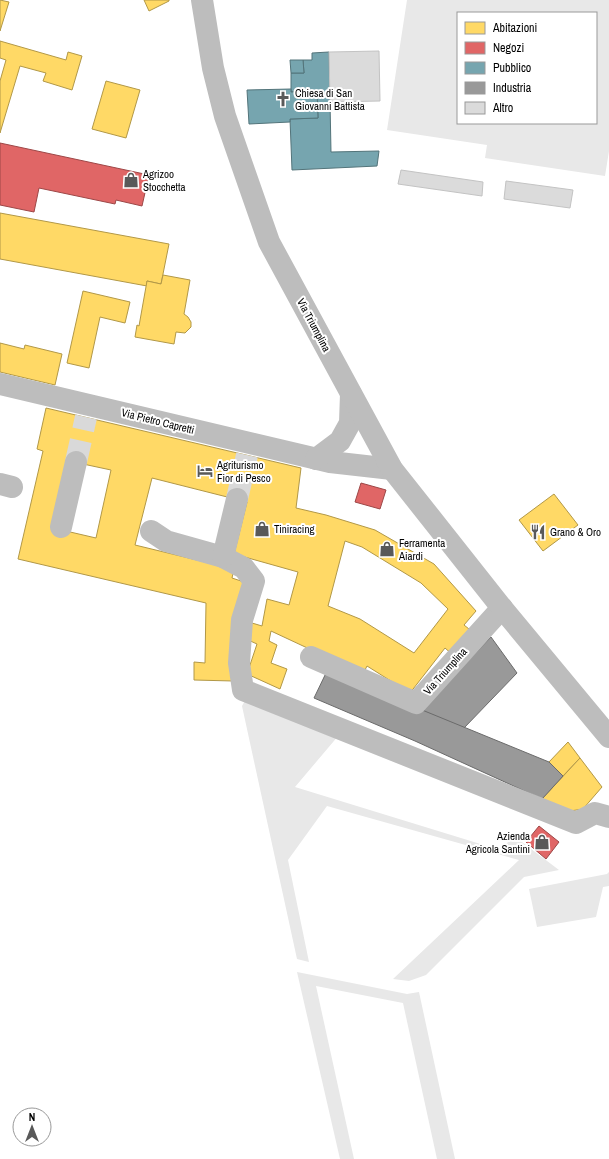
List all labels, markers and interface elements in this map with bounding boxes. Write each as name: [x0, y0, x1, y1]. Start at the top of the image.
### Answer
legend: [457, 12, 597, 124]
text: Abitazioni: [492, 20, 537, 36]
text: Negozi: [493, 40, 524, 56]
text: Pubblico: [493, 60, 531, 76]
text: Industria: [493, 80, 532, 96]
place label: Chiesa di San Giovanni Battista: [295, 86, 365, 113]
church icon: Chiesa di San Giovanni Battista: [274, 90, 292, 108]
text: Altro: [492, 100, 513, 116]
place label: Agrizoo Stocchetta: [142, 167, 186, 194]
shop icon: Agrizoo Stocchetta: [122, 171, 140, 189]
street label: Via Triumplina: [294, 296, 334, 354]
street label: Via Pietro Capretti: [120, 405, 196, 437]
place label: Agriturismo Fior di Pesco: [216, 458, 271, 485]
hotel icon: Agriturismo Fior di Pesco: [196, 462, 214, 480]
shop icon: Tiniracing: [253, 520, 271, 538]
place label: Tiniracing: [274, 522, 314, 536]
restaurant icon: Grano & Oro: [529, 523, 547, 541]
place label: Grano & Oro: [550, 525, 601, 539]
place label: Ferramenta Aiardi: [398, 536, 445, 563]
shop icon: Ferramenta Aiardi: [378, 540, 396, 558]
street label: Via Triumplina: [420, 645, 470, 697]
place label: Azienda Agricola Santini: [465, 829, 530, 856]
shop icon: Azienda Agricola Santini: [533, 833, 551, 851]
north arrow: [12, 1107, 52, 1147]
text: N: [29, 1110, 35, 1124]

